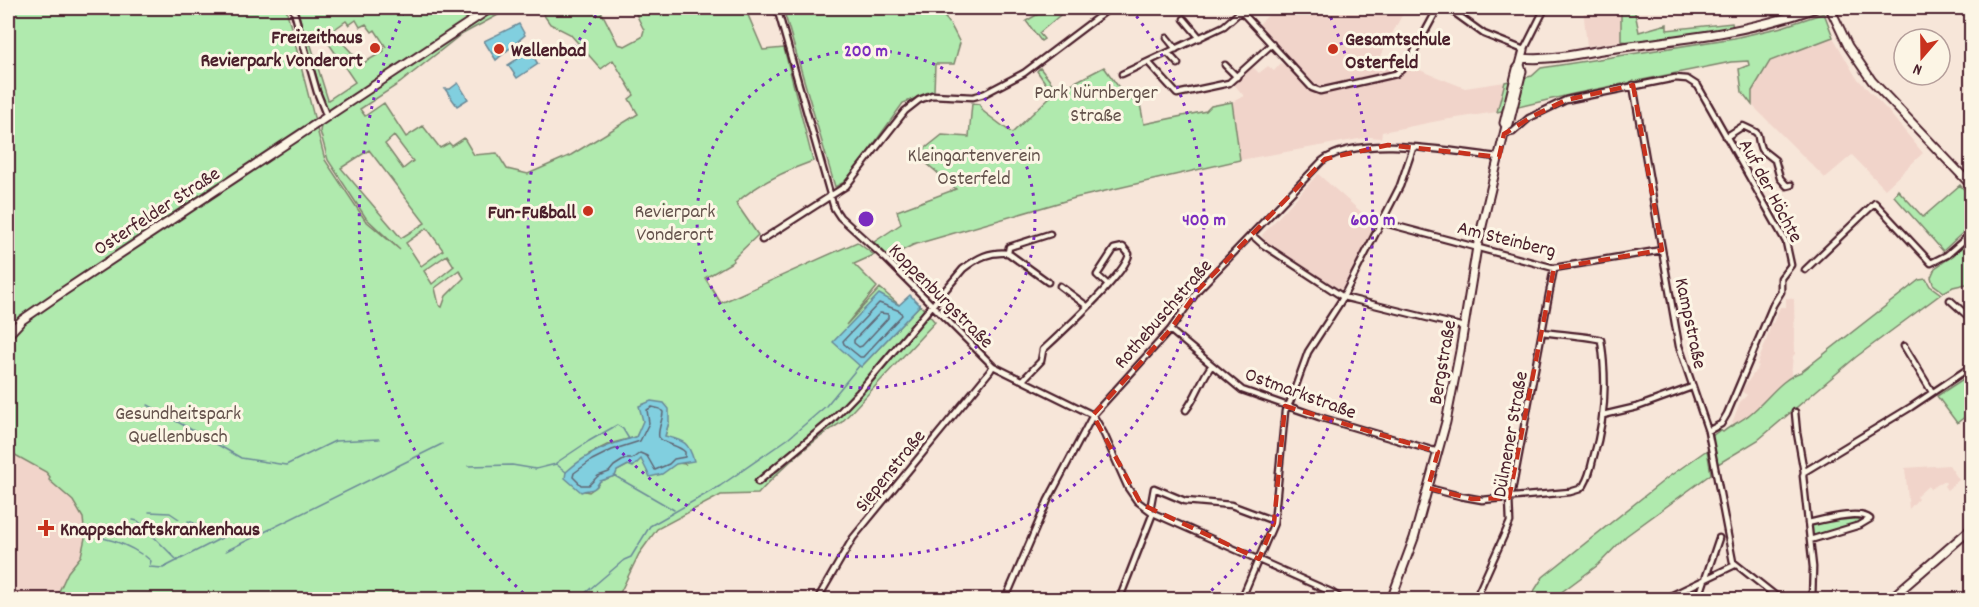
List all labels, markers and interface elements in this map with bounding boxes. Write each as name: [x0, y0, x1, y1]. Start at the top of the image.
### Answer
place label: Freizeithaus Revierpark Vonderort: [200, 25, 364, 76]
place label: Gesamtschule Osterfeld: [1345, 27, 1451, 78]
north arrow: [1892, 27, 1952, 87]
place label: Wellenbad: [511, 38, 586, 66]
text: 200 m: [844, 40, 888, 65]
marker: Freizeithaus Revierpark Vonderort: [368, 41, 382, 55]
marker: Wellenbad: [492, 42, 506, 56]
marker: Gesamtschule Osterfeld: [1326, 42, 1340, 56]
text: N: [1910, 57, 1925, 81]
park label: Park Nürnberger Straße: [1034, 80, 1158, 131]
street label: Auf der Höchte: [1730, 135, 1809, 248]
park label: Kleingartenverein Osterfeld: [908, 143, 1040, 194]
street label: Osterfelder Straße: [89, 161, 226, 264]
park label: Revierpark Vonderort: [635, 199, 715, 250]
place label: Fun-Fußball: [488, 200, 576, 228]
marker: Fun-Fußball: [581, 204, 595, 218]
centre of rings: [856, 209, 876, 229]
text: 400 m: [1182, 209, 1226, 234]
text: 600 m: [1351, 209, 1395, 234]
street label: Am Steinberg: [1454, 215, 1559, 267]
street label: Koppenburgstraße: [881, 238, 999, 356]
street label: Rothebuschstraße: [1109, 254, 1220, 376]
street label: Kampstraße: [1666, 275, 1712, 372]
street label: Bergstraße: [1423, 318, 1465, 407]
street label: Ostmarkstraße: [1240, 362, 1360, 428]
street label: Dülmener Straße: [1487, 369, 1537, 500]
park label: Gesundheitspark Quellenbusch: [115, 401, 241, 452]
street label: Siepenstraße: [849, 424, 934, 519]
place label: Knappschaftskrankenhaus: [60, 517, 260, 545]
marker: Knappschaftskrankenhaus: [37, 519, 55, 537]

